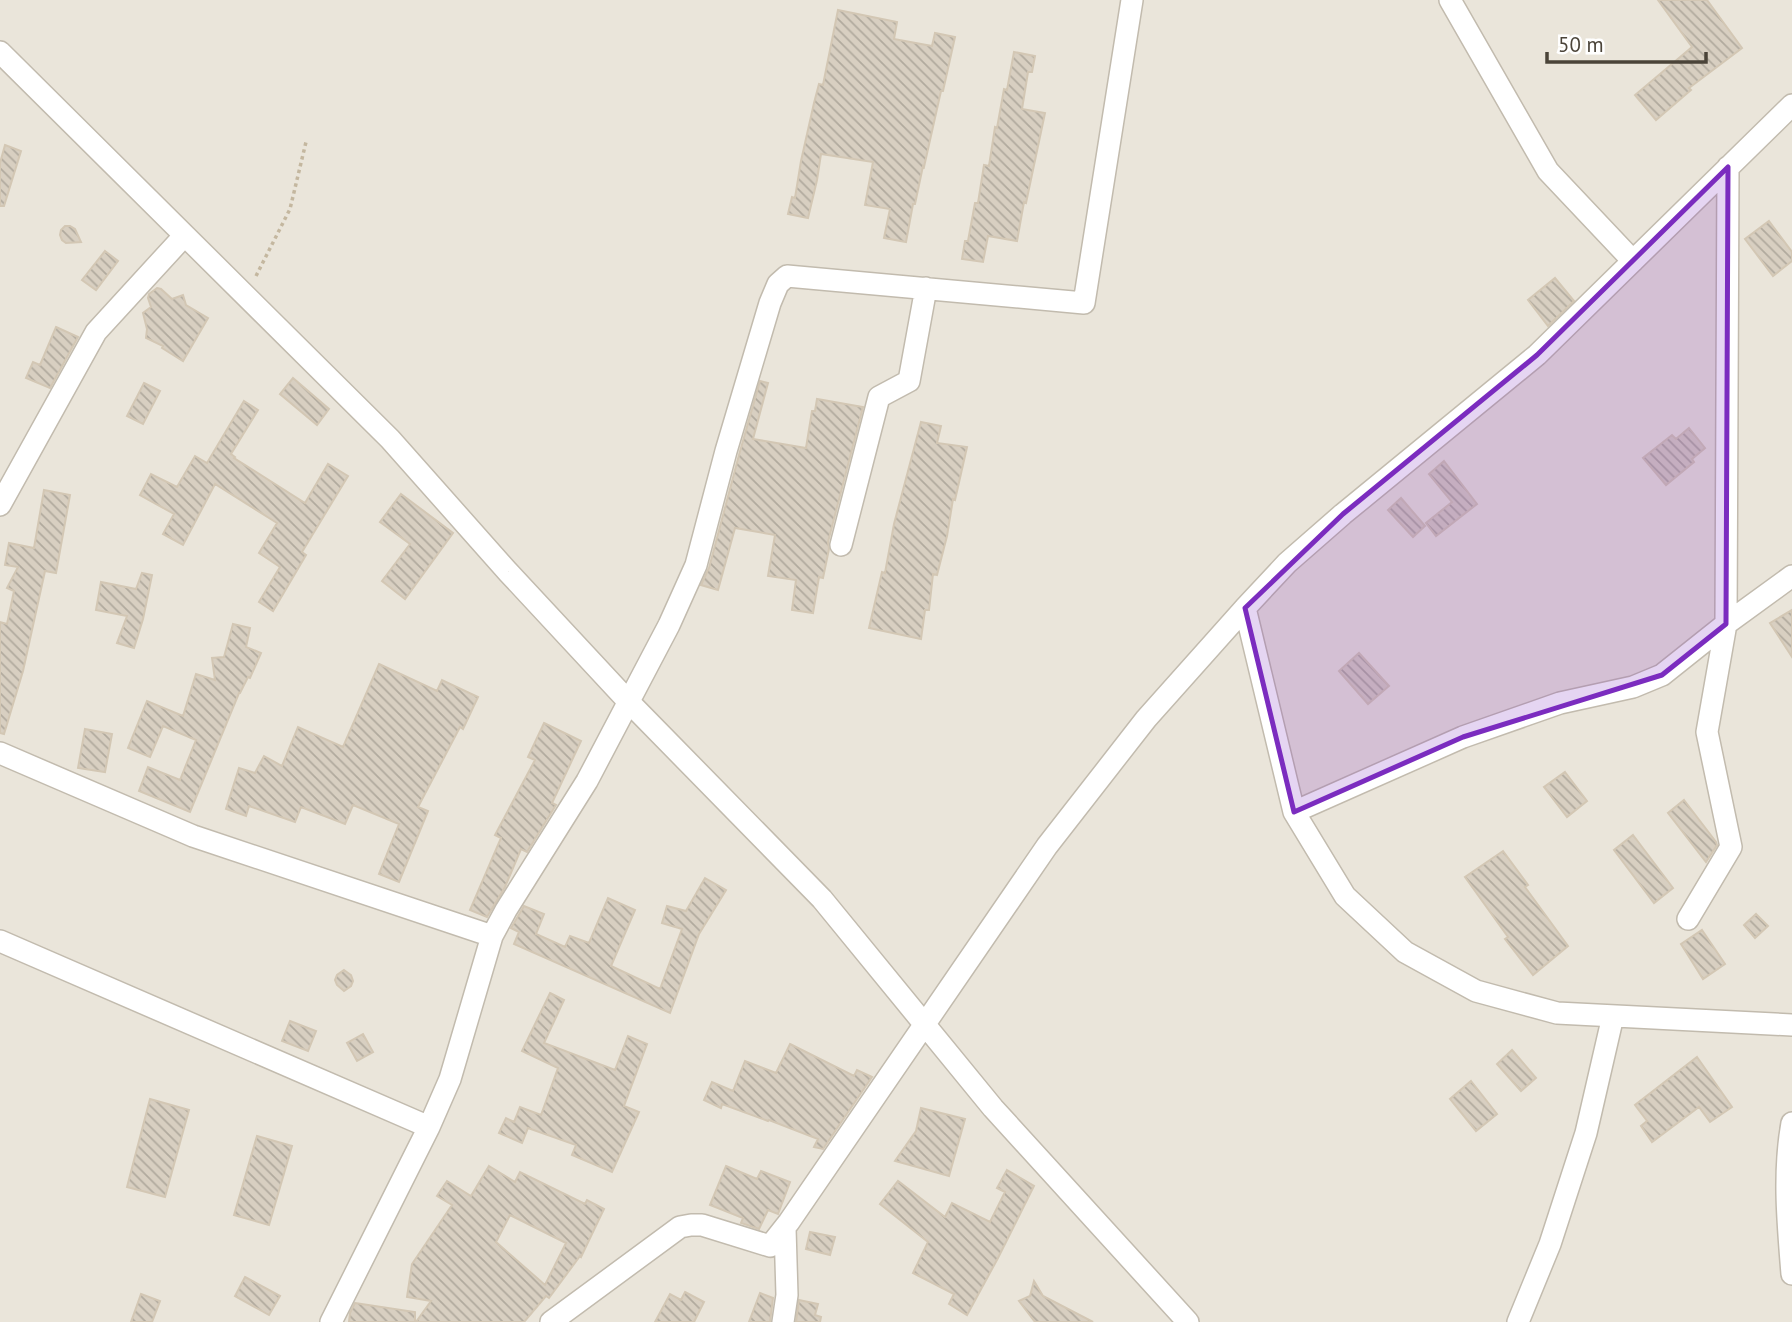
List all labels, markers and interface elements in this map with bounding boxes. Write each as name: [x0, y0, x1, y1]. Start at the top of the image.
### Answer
scale bar: [1547, 21, 1706, 65]
text: 50 m: [1558, 31, 1604, 58]

